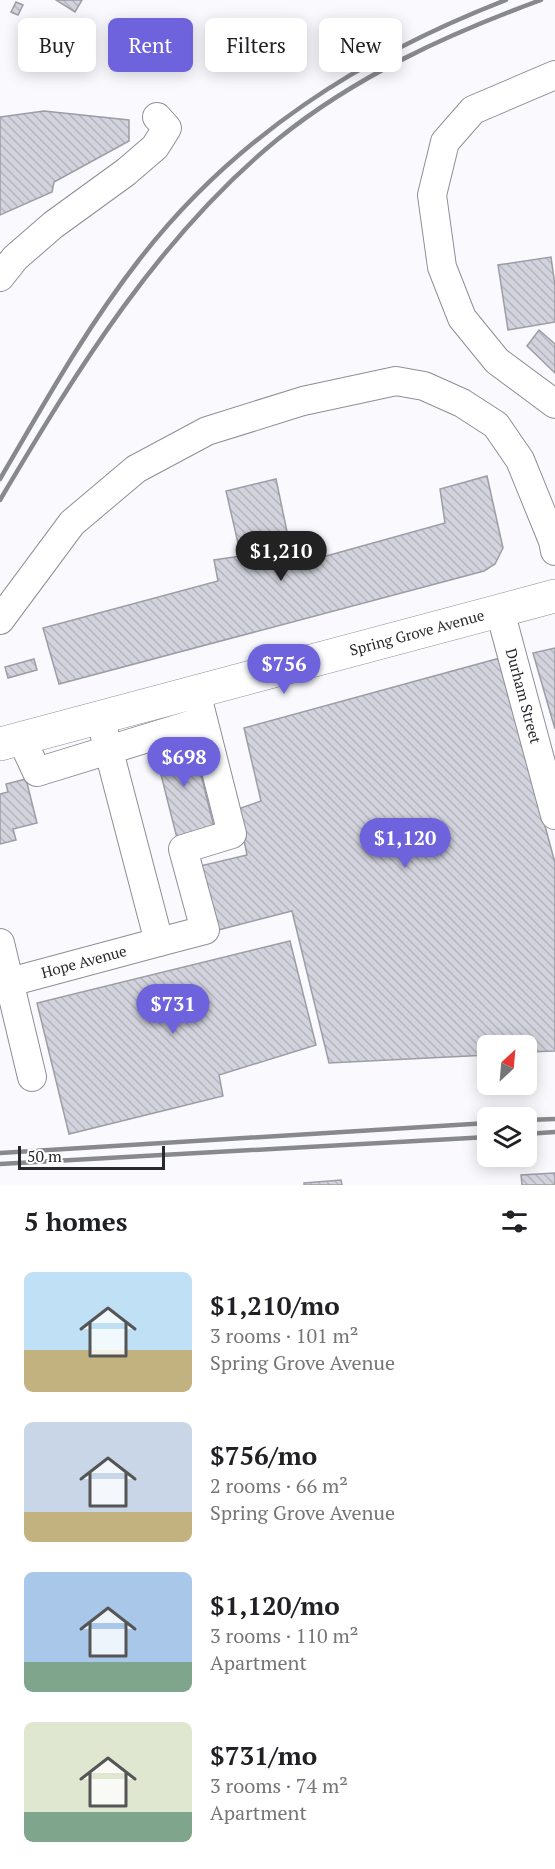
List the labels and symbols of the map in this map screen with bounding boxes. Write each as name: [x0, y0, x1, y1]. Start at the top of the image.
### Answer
pin: $1,210: [232, 531, 330, 582]
street label: Spring Grove Avenue: [347, 604, 486, 660]
pin: $756: [248, 644, 320, 695]
street label: Durham Street: [502, 646, 546, 746]
pin: $698: [148, 737, 220, 788]
pin: $1,120: [356, 818, 454, 869]
street label: Hope Avenue: [39, 940, 129, 982]
pin: $731: [137, 984, 209, 1035]
north arrow: [477, 1035, 537, 1095]
scale bar: [18, 1143, 165, 1170]

